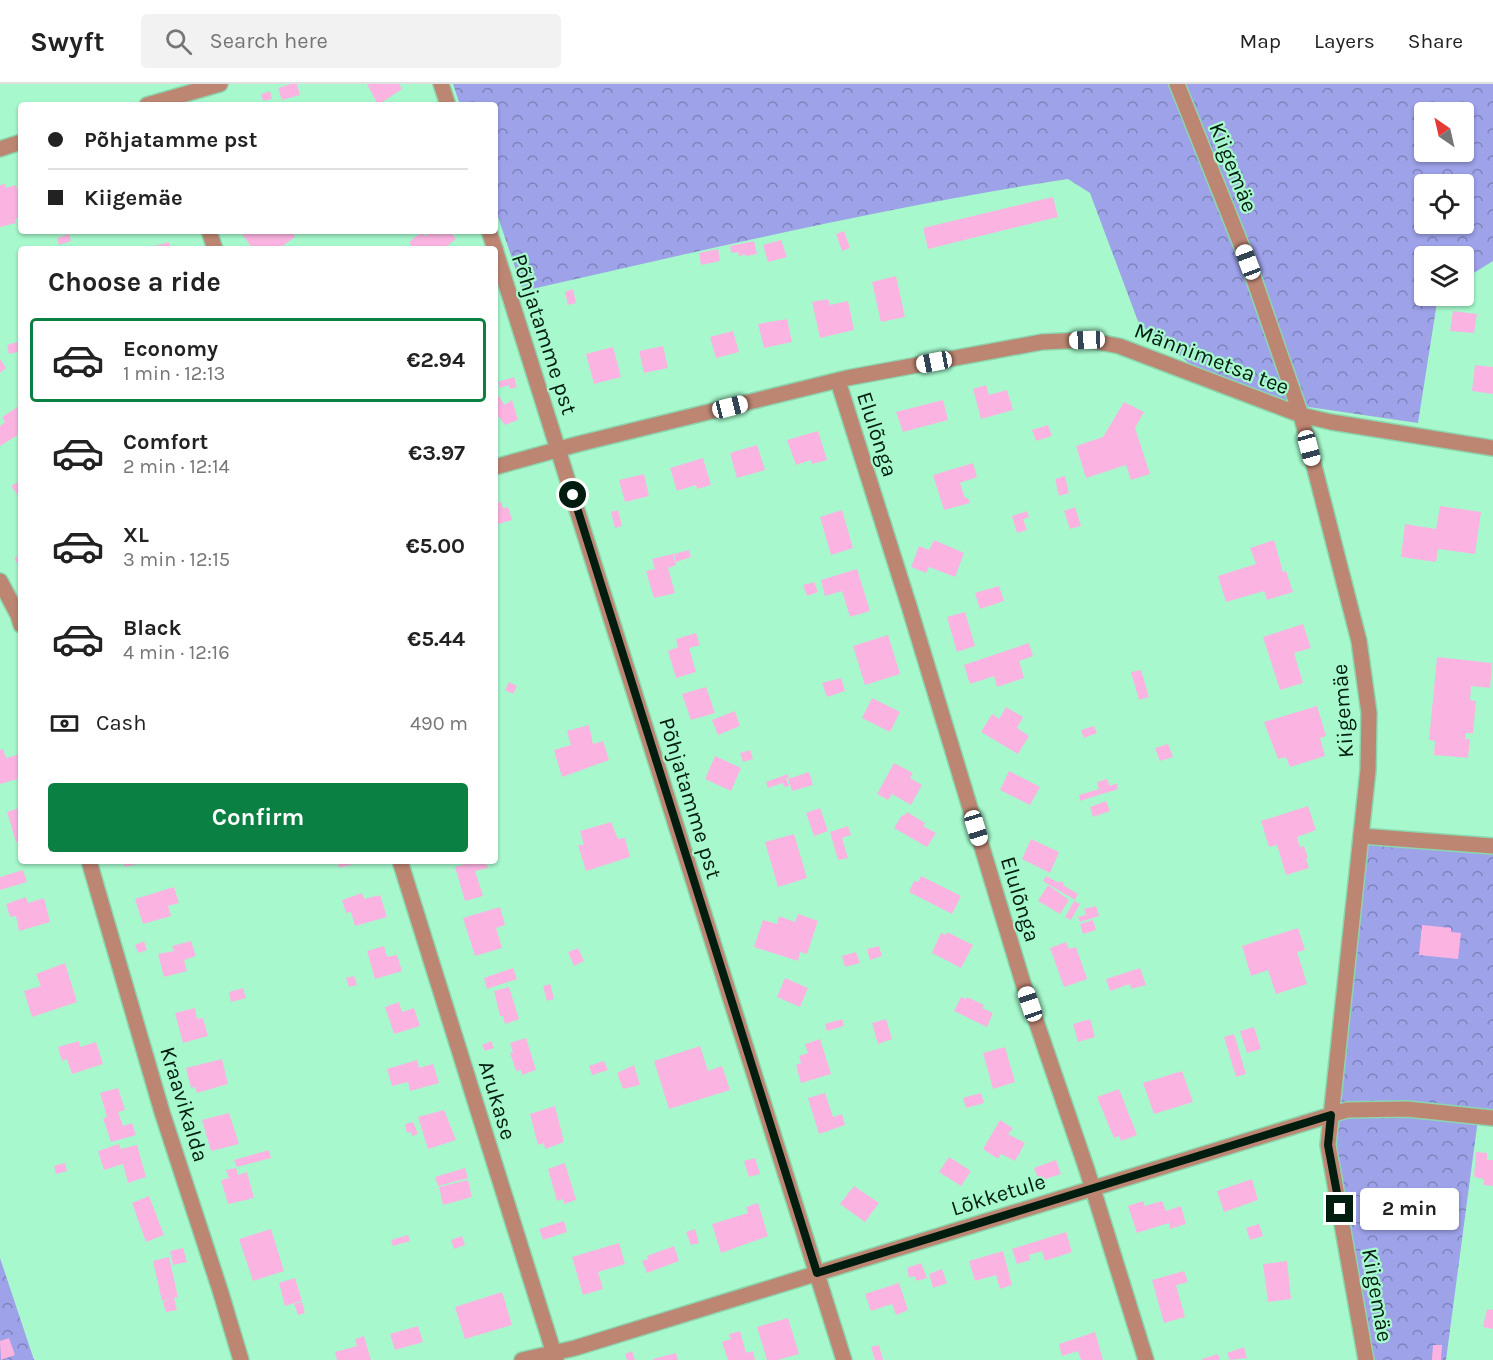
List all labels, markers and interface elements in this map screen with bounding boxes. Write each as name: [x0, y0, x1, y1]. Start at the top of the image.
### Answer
search box: [141, 14, 561, 68]
text: Swyft: [30, 25, 105, 58]
icon: search: [162, 25, 195, 58]
text: Search here: [210, 28, 328, 54]
text: Map: [1239, 29, 1281, 53]
text: Layers: [1314, 29, 1375, 53]
text: Share: [1408, 29, 1463, 53]
north arrow: [1414, 102, 1474, 162]
map controls: [1414, 102, 1474, 306]
street label: Kiigemäe: [1203, 119, 1263, 216]
text: Põhjatamme pst: [84, 127, 257, 153]
button: locate: [1414, 174, 1474, 234]
text: Kiigemäe: [84, 185, 183, 211]
car: [1233, 242, 1263, 282]
button: layers: [1414, 246, 1474, 306]
street label: Põhjatamme pst: [506, 251, 582, 418]
text: Choose a ride: [48, 266, 221, 298]
street label: Männimetsa tee: [1131, 317, 1293, 400]
car: [1069, 330, 1105, 350]
icon: car: [51, 333, 105, 387]
text: Economy: [123, 336, 218, 362]
text: €2.94: [407, 347, 465, 373]
car: [915, 350, 953, 374]
text: 1 min · 12:13: [123, 362, 225, 385]
street label: Elulõnga: [851, 389, 903, 480]
car: [710, 394, 750, 420]
icon: car: [51, 426, 105, 480]
car: [1296, 428, 1322, 468]
text: Comfort: [123, 429, 208, 455]
text: €3.97: [408, 440, 465, 466]
text: 2 min · 12:14: [123, 455, 230, 478]
route start: [559, 481, 586, 508]
icon: car: [51, 519, 105, 573]
text: XL: [123, 522, 149, 548]
text: €5.00: [406, 533, 465, 559]
text: 3 min · 12:15: [123, 548, 230, 571]
icon: car: [51, 612, 105, 666]
text: Black: [123, 615, 182, 641]
text: €5.44: [407, 626, 465, 652]
text: 4 min · 12:16: [123, 641, 230, 664]
street label: Kiigemäe: [1327, 663, 1359, 759]
icon: cash: [48, 707, 81, 740]
text: Cash: [96, 710, 146, 736]
text: 490 m: [410, 712, 468, 735]
street label: Põhjatamme pst: [653, 715, 727, 882]
button: Confirm: [48, 783, 468, 852]
car: [962, 808, 990, 848]
street label: Elulõnga: [995, 853, 1045, 945]
car: [1016, 984, 1044, 1024]
street label: Kraavikalda: [154, 1044, 214, 1165]
street label: Arukase: [473, 1058, 521, 1143]
street label: Lõkketule: [948, 1168, 1049, 1222]
callout: 2 min: [1361, 1188, 1460, 1230]
route end: [1326, 1195, 1353, 1222]
text: 2 min: [1382, 1197, 1437, 1220]
street label: Kiigemäe: [1356, 1247, 1398, 1344]

